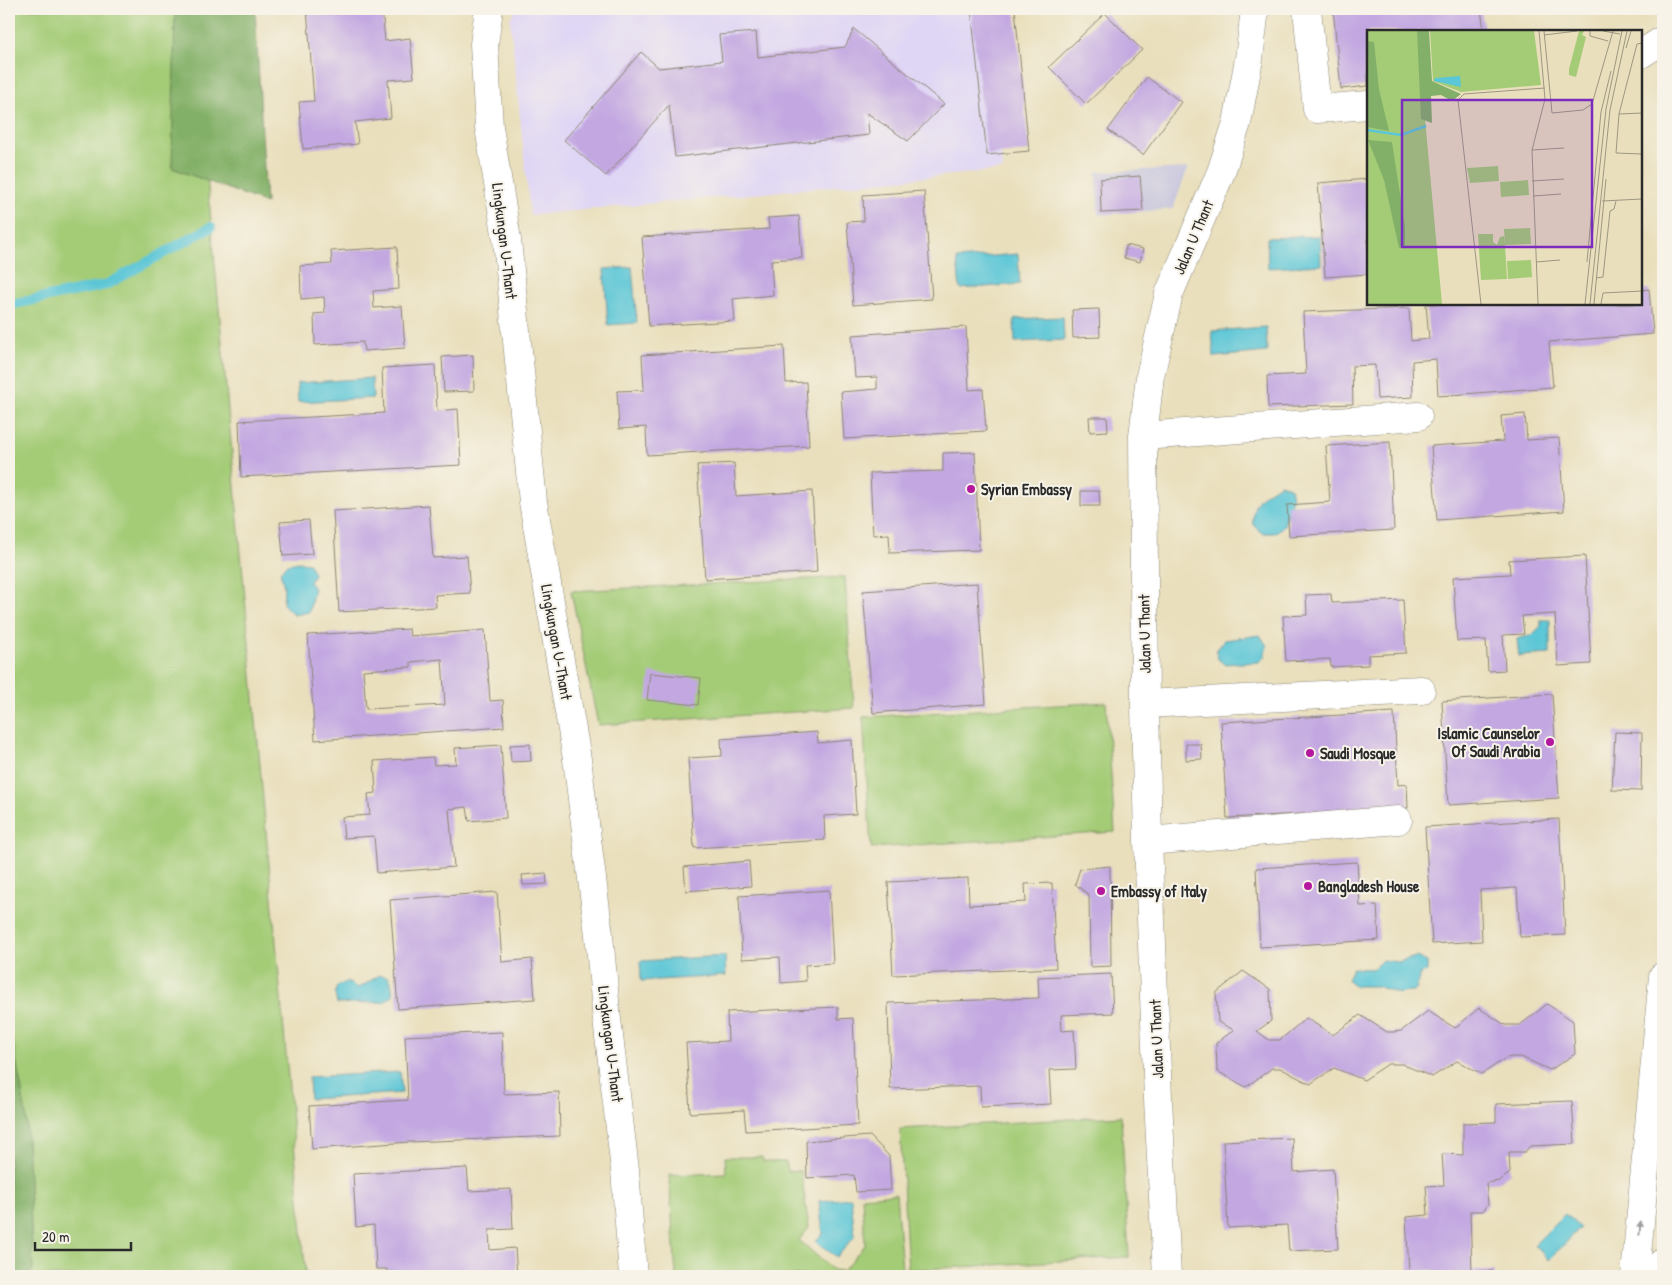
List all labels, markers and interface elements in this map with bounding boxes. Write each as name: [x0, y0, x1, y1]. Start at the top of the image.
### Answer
inset map: [1367, 30, 1642, 305]
street label: Lingkungan U-Thant: [487, 182, 523, 301]
street label: Jalan U Thant: [1167, 196, 1219, 278]
place label: Syrian Embassy: [981, 478, 1072, 501]
marker: Syrian Embassy: [965, 483, 977, 495]
street label: Lingkungan U-Thant: [536, 583, 578, 702]
street label: Jalan U Thant: [1132, 594, 1156, 674]
place label: Islamic Caunselor Of Saudi Arabia: [1437, 722, 1541, 762]
marker: Islamic Caunselor Of Saudi Arabia: [1544, 736, 1556, 748]
place label: Saudi Mosque: [1320, 742, 1396, 765]
marker: Saudi Mosque: [1304, 747, 1316, 759]
place label: Bangladesh House: [1318, 875, 1420, 898]
place label: Embassy of Italy: [1111, 880, 1207, 903]
marker: Bangladesh House: [1302, 880, 1314, 892]
marker: Embassy of Italy: [1095, 885, 1107, 897]
street label: Lingkungan U-Thant: [593, 985, 629, 1104]
street label: Jalan U Thant: [1144, 998, 1168, 1079]
one-way arrow: [1636, 1219, 1644, 1235]
scale bar: [35, 1220, 131, 1252]
text: 20 m: [42, 1226, 69, 1247]

